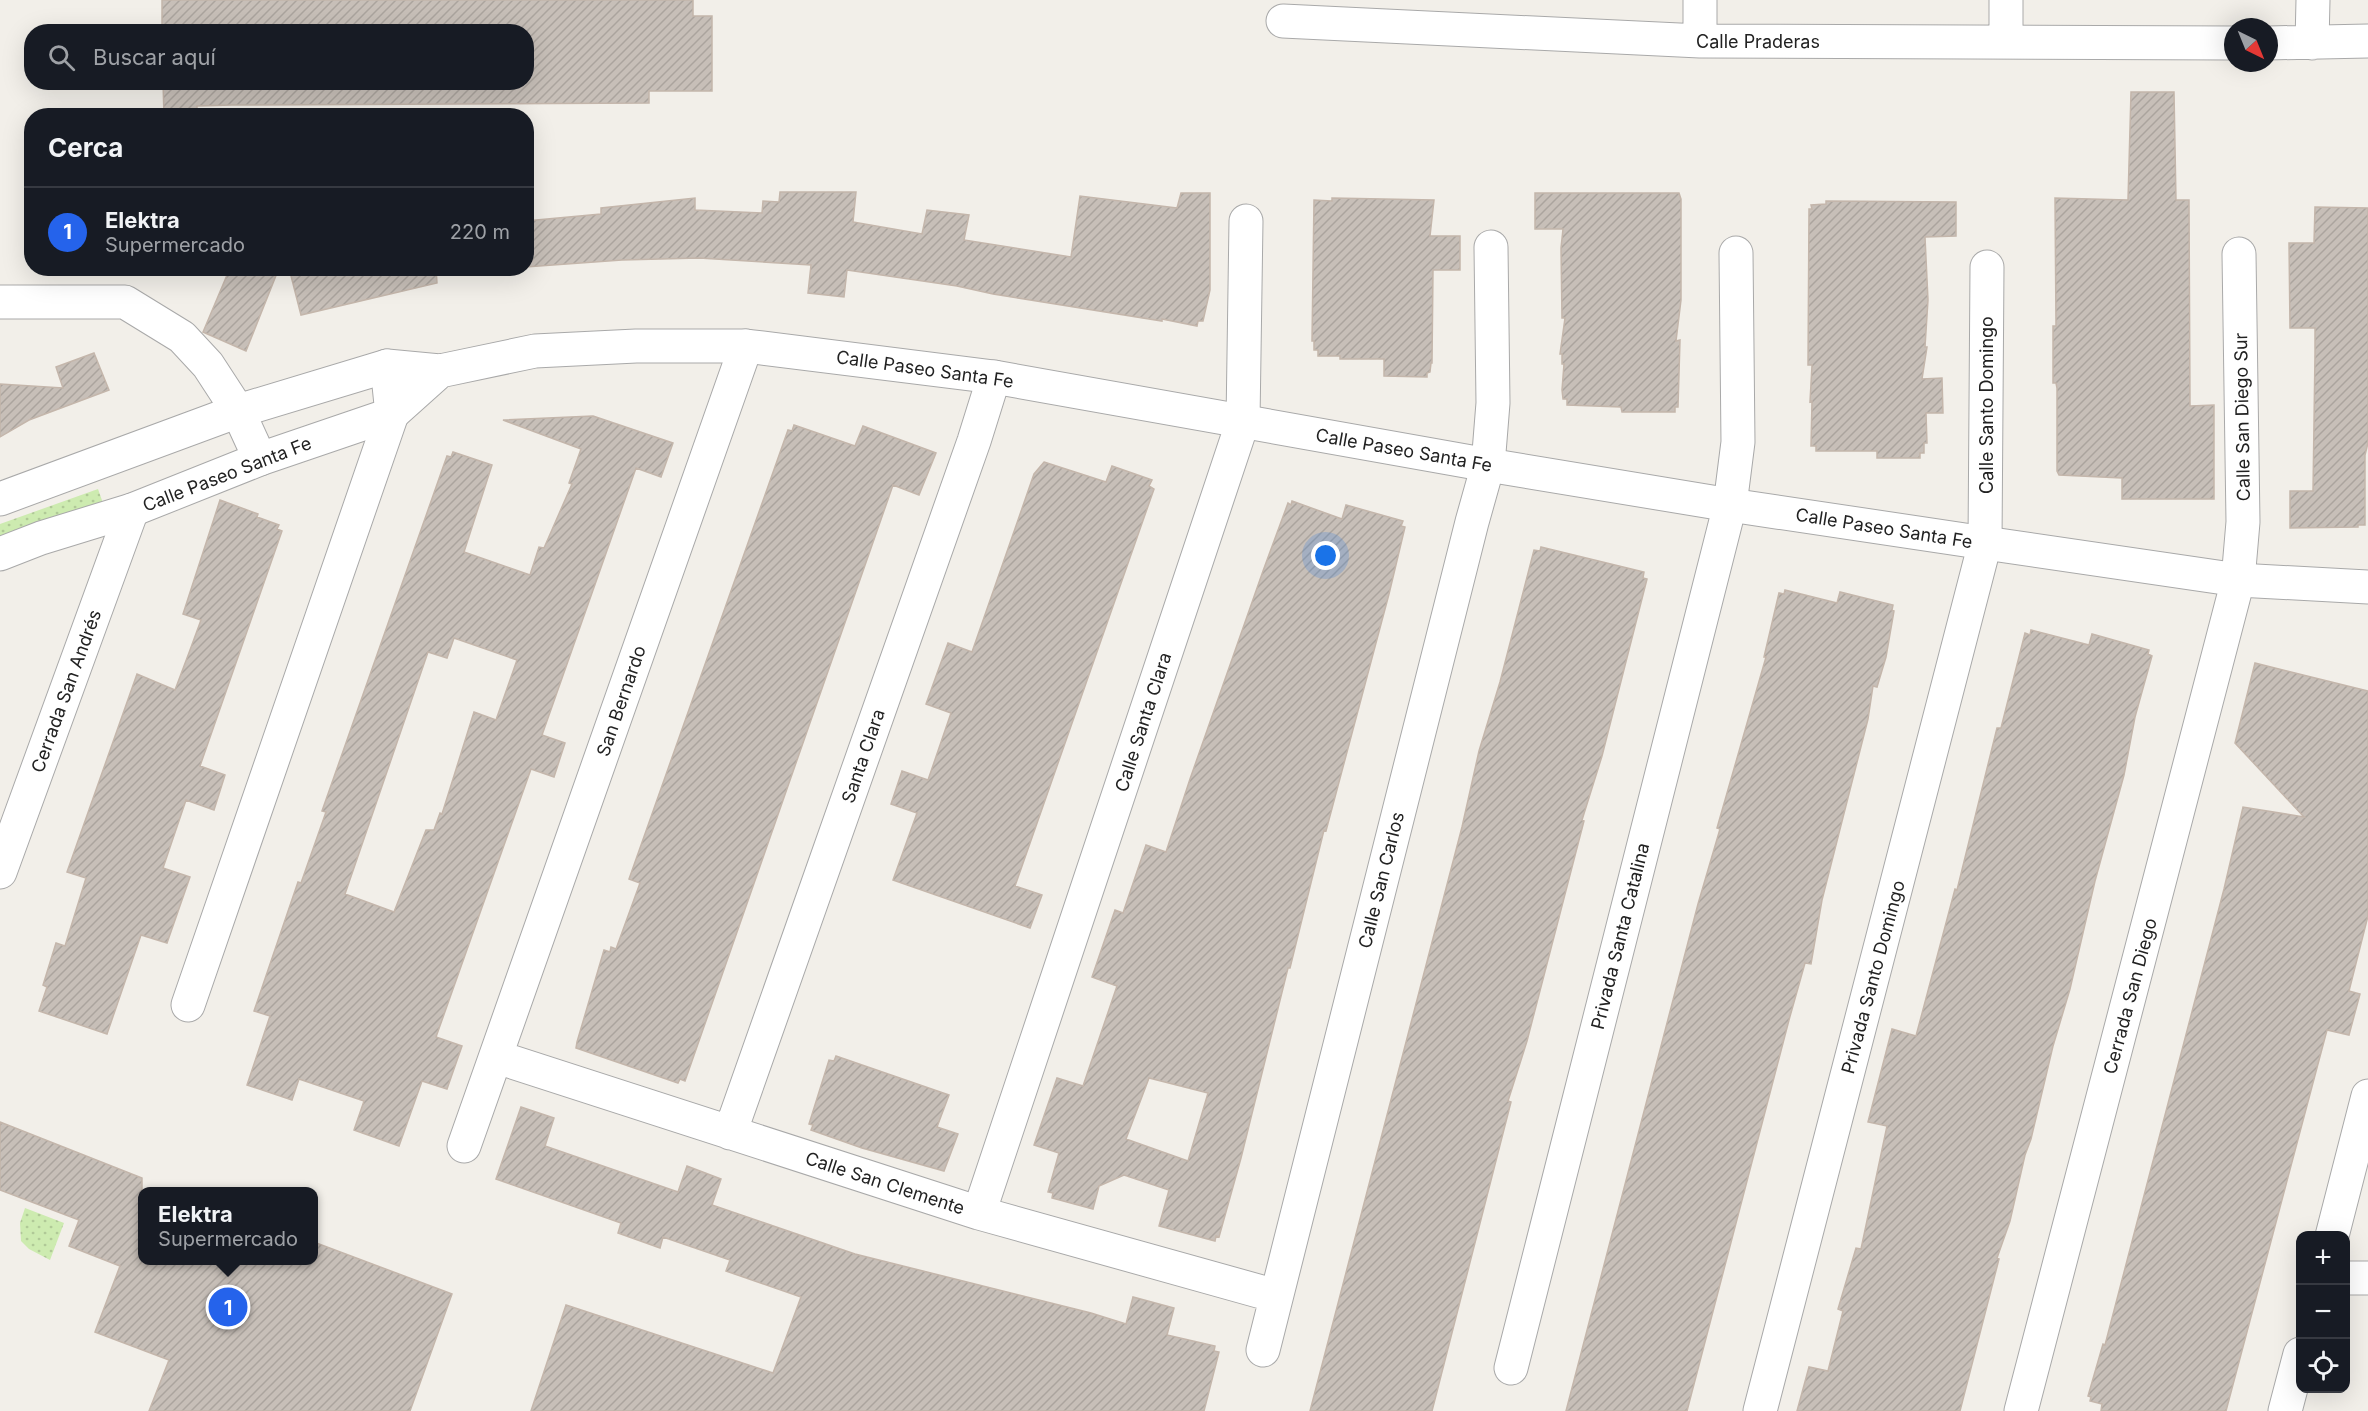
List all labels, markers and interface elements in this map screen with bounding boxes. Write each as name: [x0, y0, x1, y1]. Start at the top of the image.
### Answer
north arrow: [2224, 18, 2278, 72]
search box: [24, 24, 534, 90]
street label: Calle Praderas: [1696, 31, 1820, 52]
icon: search: [45, 41, 78, 74]
text: Buscar aquí: [93, 44, 216, 70]
text: Cerca: [48, 132, 123, 163]
text: Elektra: [105, 207, 180, 233]
text: 1: [63, 220, 72, 244]
text: 220 m: [450, 220, 510, 244]
text: Supermercado: [105, 233, 245, 257]
street label: Calle Santo Domingo: [1976, 316, 1997, 494]
street label: Calle San Diego Sur: [2230, 332, 2254, 501]
street label: Calle Paseo Santa Fe: [835, 346, 1015, 392]
street label: Calle Paseo Santa Fe: [1314, 424, 1494, 476]
street label: Calle Paseo Santa Fe: [140, 432, 314, 516]
street label: Calle Paseo Santa Fe: [1794, 504, 1974, 552]
your location: [1311, 541, 1340, 570]
street label: Cerrada San Andrés: [27, 607, 105, 775]
street label: San Bernardo: [592, 643, 650, 759]
street label: Calle Santa Clara: [1111, 650, 1175, 794]
street label: Santa Clara: [837, 706, 889, 806]
street label: Calle San Carlos: [1354, 810, 1408, 950]
street label: Privada Santa Catalina: [1587, 841, 1653, 1031]
street label: Privada Santo Domingo: [1837, 878, 1909, 1076]
street label: Cerrada San Diego: [2099, 916, 2161, 1076]
street label: Calle San Clemente: [803, 1147, 967, 1219]
popup: [138, 1187, 318, 1265]
text: Elektra: [158, 1201, 233, 1227]
text: Supermercado: [158, 1227, 298, 1251]
map controls: [2296, 1231, 2350, 1393]
button: +: [2296, 1231, 2350, 1285]
pin: 1: [208, 1284, 248, 1330]
button: −: [2296, 1285, 2350, 1339]
button: locate: [2296, 1339, 2350, 1393]

